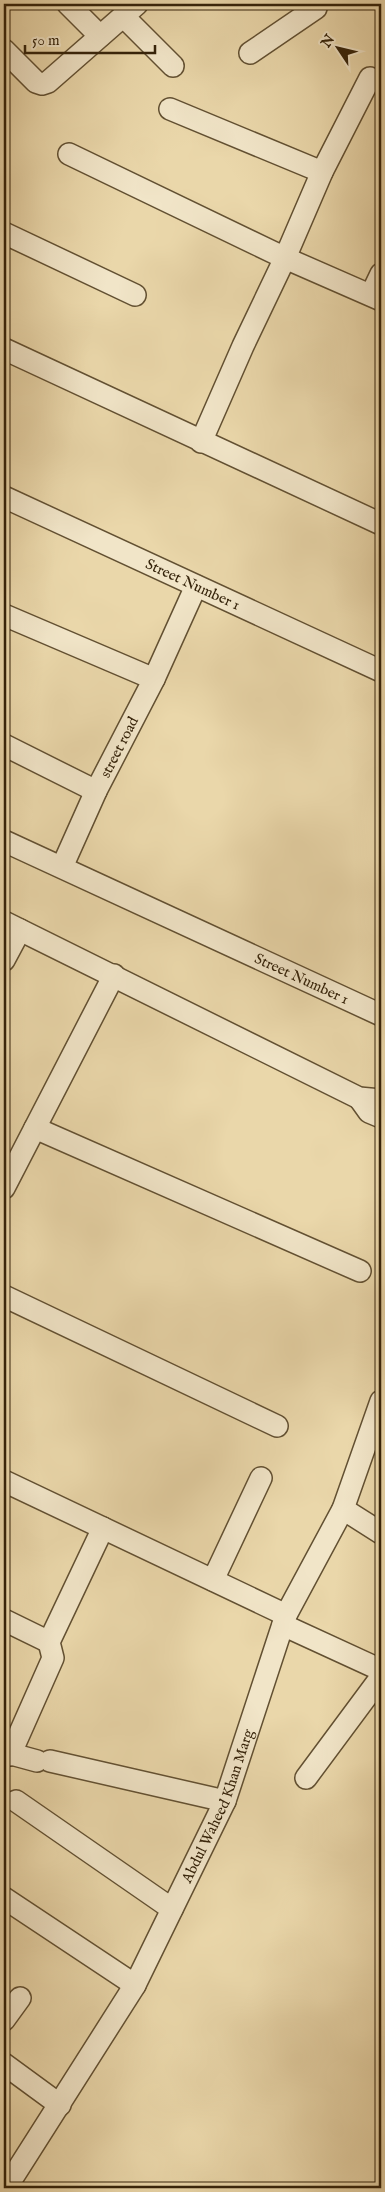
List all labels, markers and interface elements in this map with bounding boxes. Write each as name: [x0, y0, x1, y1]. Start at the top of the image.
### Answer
scale bar: [25, 22, 155, 54]
north arrow: [312, 22, 362, 72]
text: 50 m: [32, 31, 60, 50]
text: N: [317, 31, 339, 52]
street label: Street Number 1: [142, 555, 243, 615]
street label: street road: [96, 713, 143, 781]
street label: Street Number 1: [251, 949, 352, 1009]
street label: Abdul Waheed Khan Marg: [177, 1726, 258, 1887]

